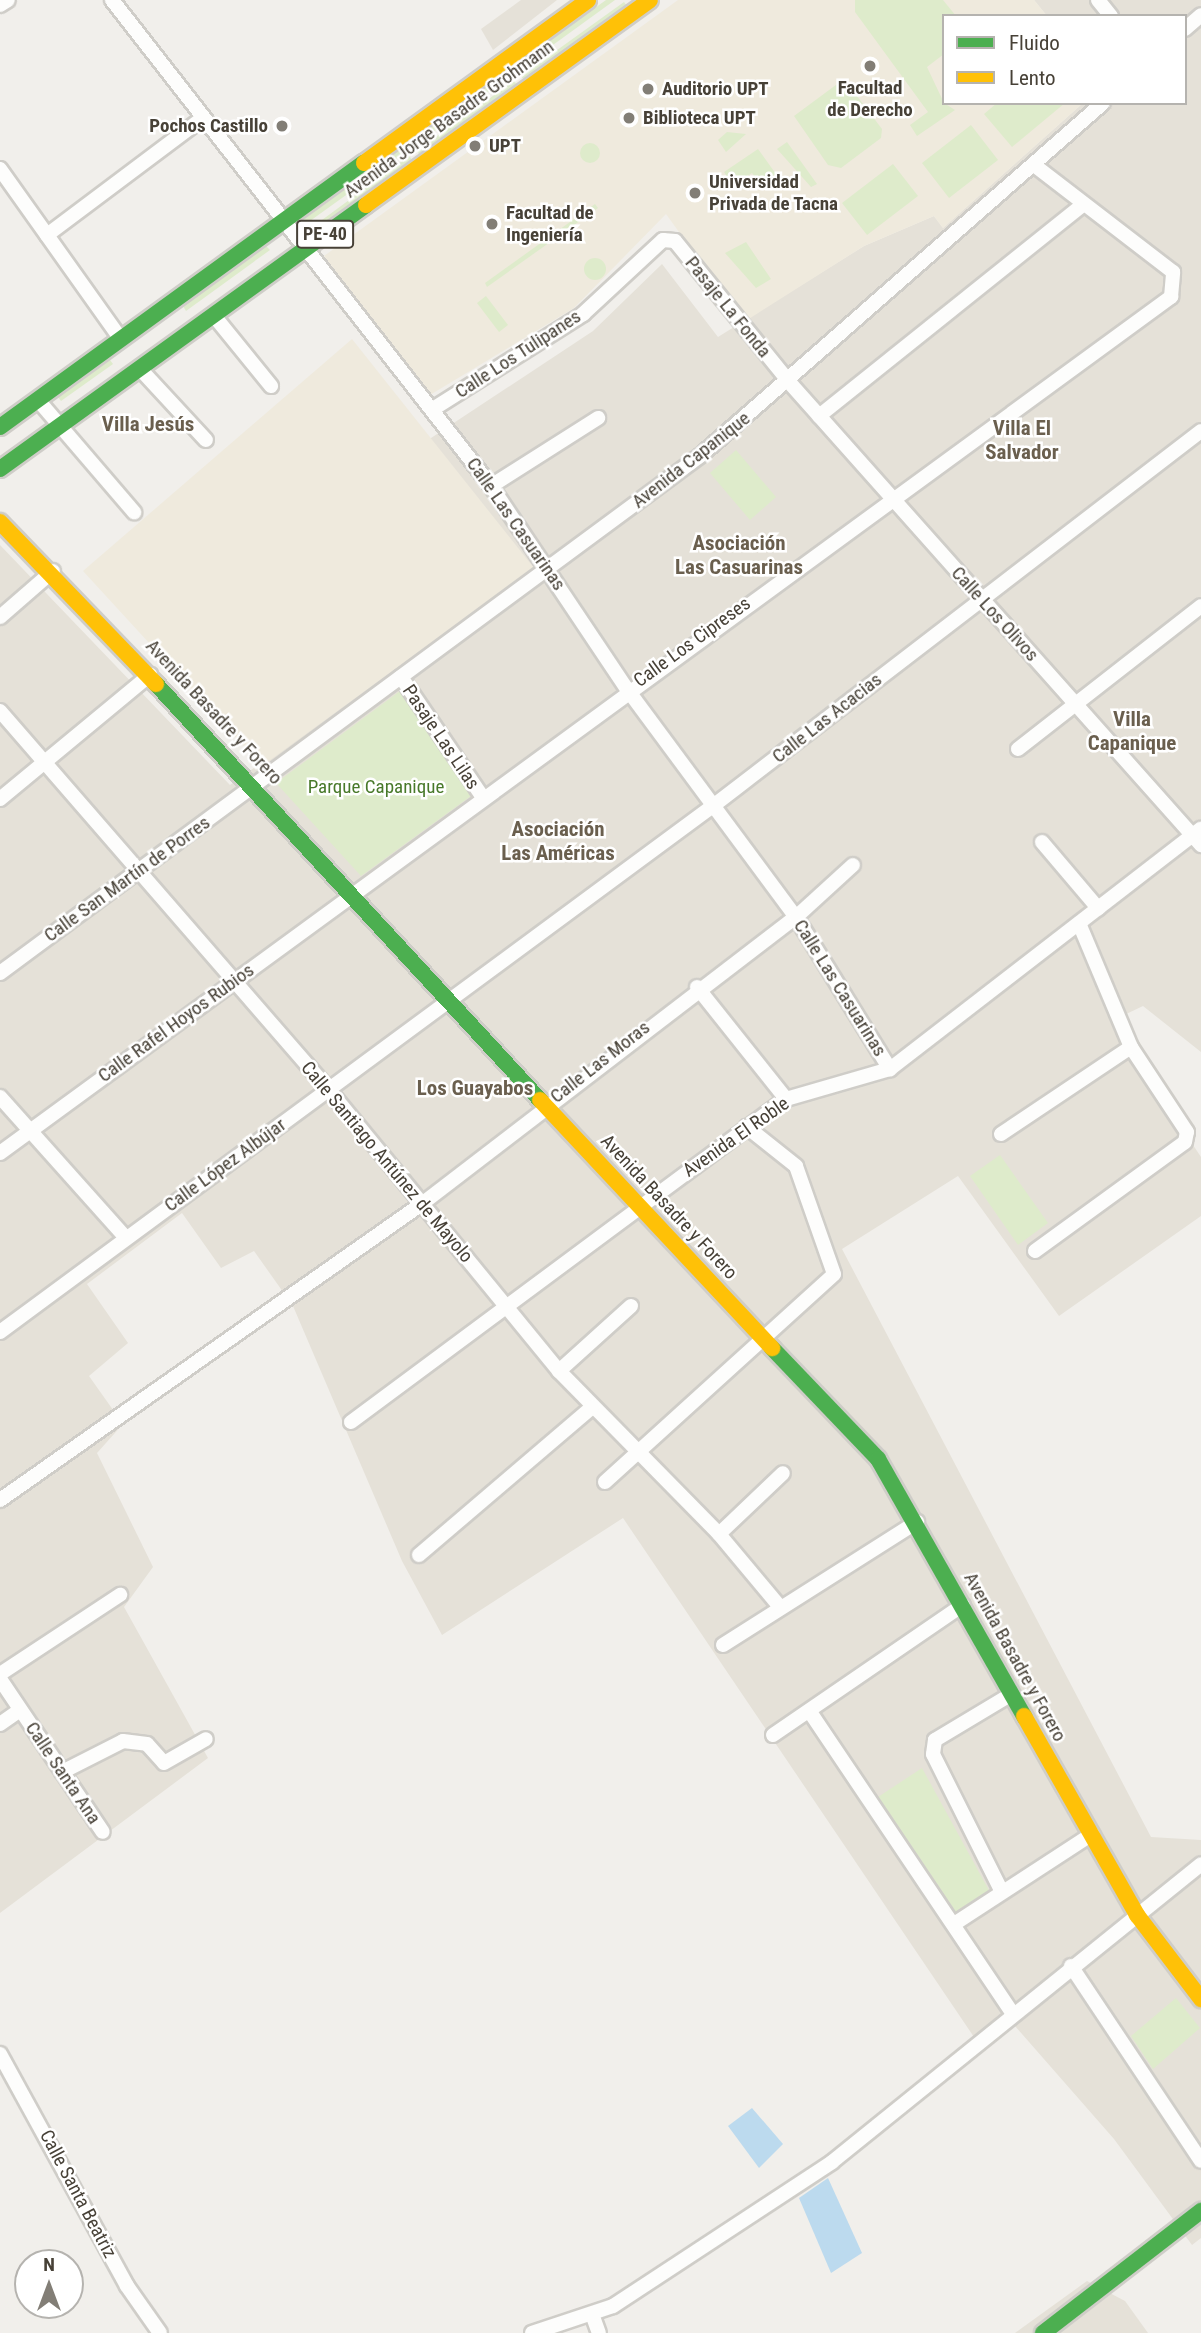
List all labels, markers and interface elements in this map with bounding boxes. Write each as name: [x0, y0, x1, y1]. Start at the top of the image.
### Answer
legend: [942, 14, 1187, 105]
text: Fluido: [1009, 31, 1060, 55]
street label: Avenida Jorge Basadre Grohmann: [340, 35, 558, 203]
marker: Facultad de Derecho: [862, 58, 878, 74]
text: Lento: [1009, 66, 1056, 90]
place label: Facultad de Derecho: [827, 77, 913, 121]
place label: Auditorio UPT: [662, 78, 769, 100]
marker: Auditorio UPT: [640, 81, 656, 97]
place label: Biblioteca UPT: [643, 107, 756, 129]
marker: Biblioteca UPT: [621, 110, 637, 126]
place label: Pochos Castillo: [149, 115, 268, 137]
marker: Pochos Castillo: [274, 118, 290, 134]
place label: UPT: [489, 135, 521, 157]
marker: UPT: [467, 138, 483, 154]
place label: Universidad Privada de Tacna: [709, 171, 839, 215]
marker: Universidad Privada de Tacna: [687, 185, 703, 201]
place label: Facultad de Ingeniería: [506, 202, 594, 246]
marker: Facultad de Ingeniería: [484, 216, 500, 232]
road number: PE-40: [295, 220, 355, 248]
street label: Pasaje La Fonda: [680, 252, 776, 362]
street label: Calle Los Tulipanes: [451, 305, 585, 403]
street label: Avenida Capanique: [627, 407, 755, 513]
district label: Villa Jesús: [102, 411, 194, 437]
district label: Villa El Salvador: [985, 415, 1059, 465]
street label: Calle Las Casuarinas: [462, 453, 570, 595]
district label: Asociación Las Casuarinas: [675, 530, 803, 580]
street label: Calle Los Olivos: [946, 562, 1044, 666]
street label: Calle Los Cipreses: [629, 592, 755, 692]
street label: Avenida Basadre y Forero: [141, 635, 287, 789]
street label: Calle Las Acacias: [768, 668, 886, 768]
street label: Pasaje Las Lilas: [398, 680, 484, 794]
district label: Villa Capanique: [1088, 706, 1176, 756]
park label: Parque Capanique: [308, 776, 444, 798]
street label: Calle San Martín de Porres: [40, 811, 214, 947]
district label: Asociación Las Américas: [501, 816, 615, 866]
street label: Calle Las Casuarinas: [789, 915, 891, 1061]
street label: Calle Rafel Hoyos Rubios: [94, 959, 258, 1087]
street label: Calle Las Moras: [546, 1016, 654, 1108]
street label: Calle Santiago Antúnez de Mayolo: [296, 1057, 478, 1267]
district label: Los Guayabos: [417, 1075, 533, 1101]
street label: Avenida El Roble: [679, 1092, 793, 1182]
street label: Calle López Albújar: [160, 1113, 290, 1217]
street label: Avenida Basadre y Forero: [596, 1130, 742, 1284]
street label: Avenida Basadre y Forero: [959, 1568, 1071, 1746]
street label: Calle Santa Ana: [20, 1718, 106, 1828]
street label: Calle Santa Beatriz: [35, 2126, 121, 2262]
north arrow: [14, 2249, 84, 2319]
text: N: [43, 2253, 55, 2276]

